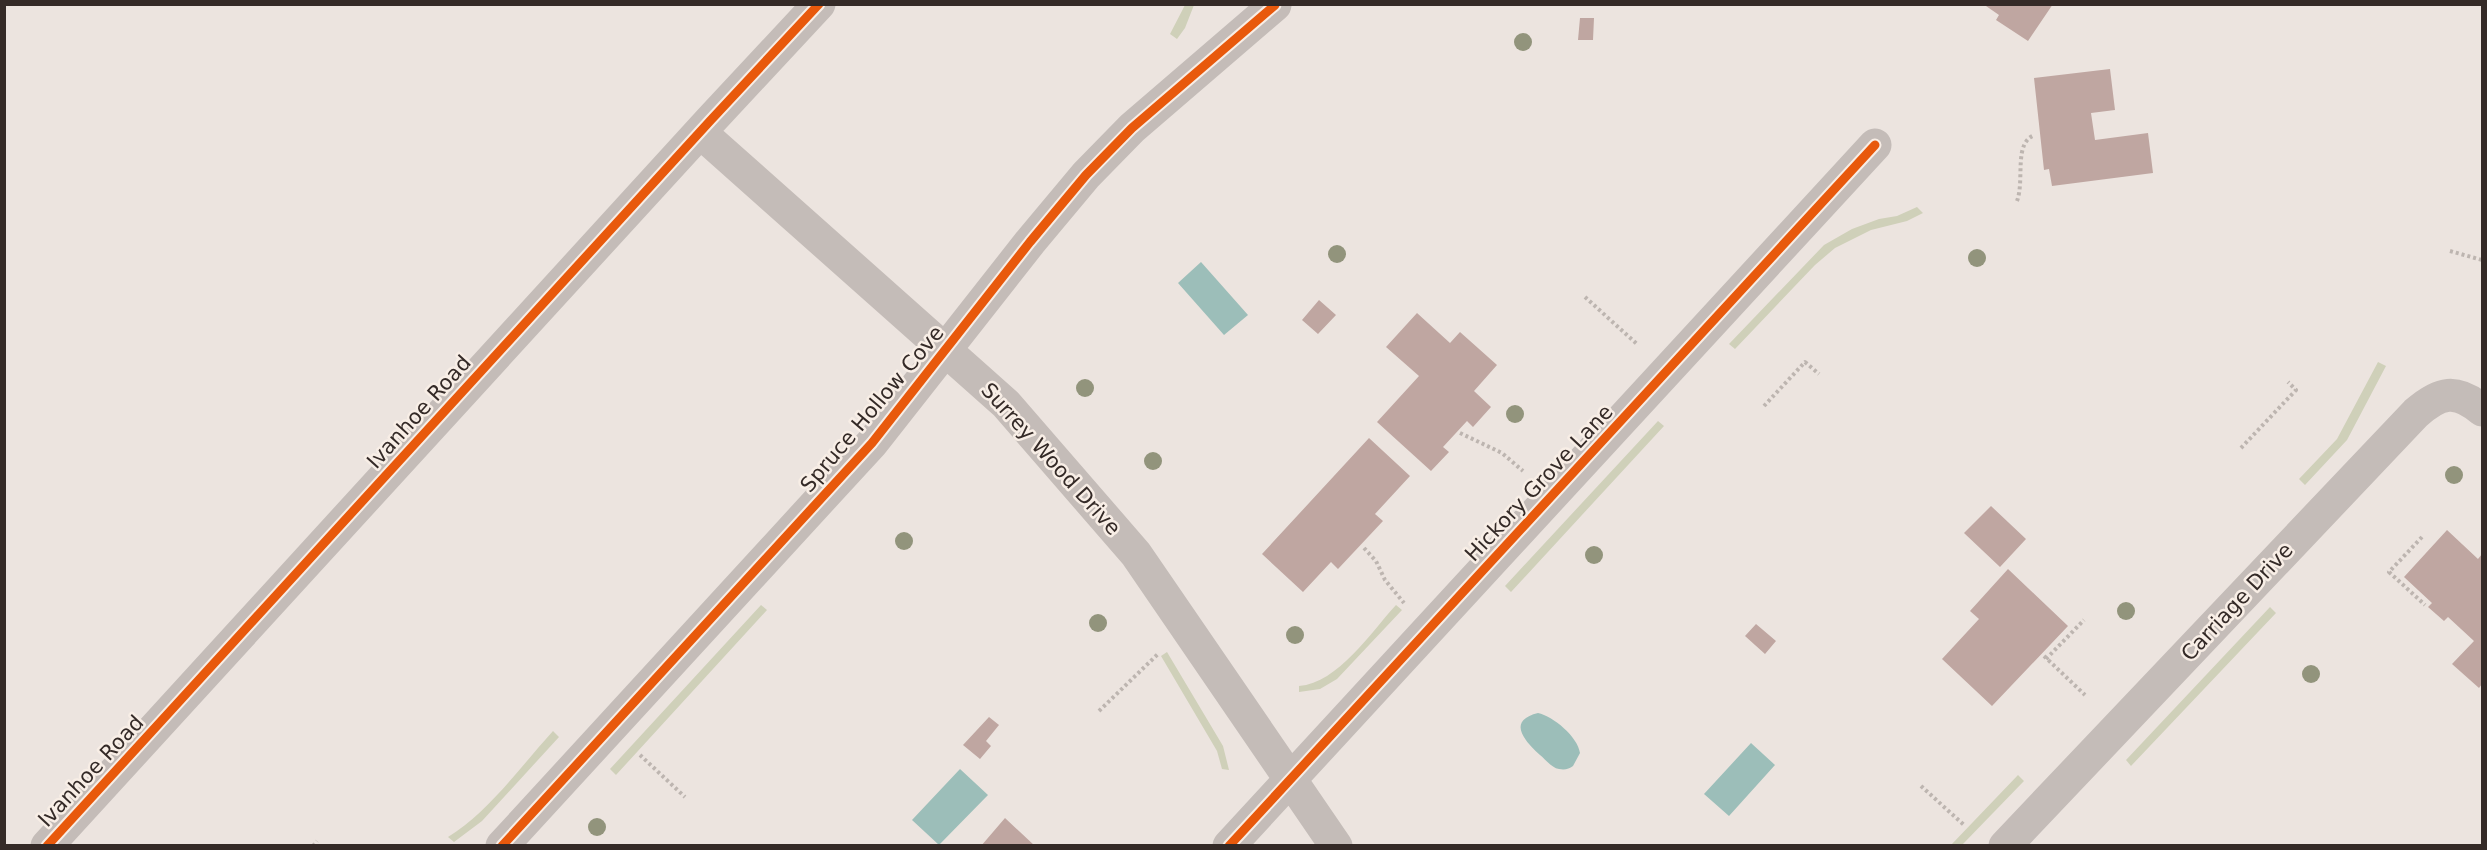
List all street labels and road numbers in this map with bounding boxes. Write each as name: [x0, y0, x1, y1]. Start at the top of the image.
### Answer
street label: Spruce Hollow Cove: [795, 321, 949, 497]
street label: Ivanhoe Road: [362, 351, 476, 473]
street label: Surrey Wood Drive: [976, 378, 1126, 540]
street label: Hickory Grove Lane: [1460, 400, 1618, 566]
street label: Carriage Drive: [2176, 538, 2298, 666]
street label: Ivanhoe Road: [33, 710, 149, 832]

